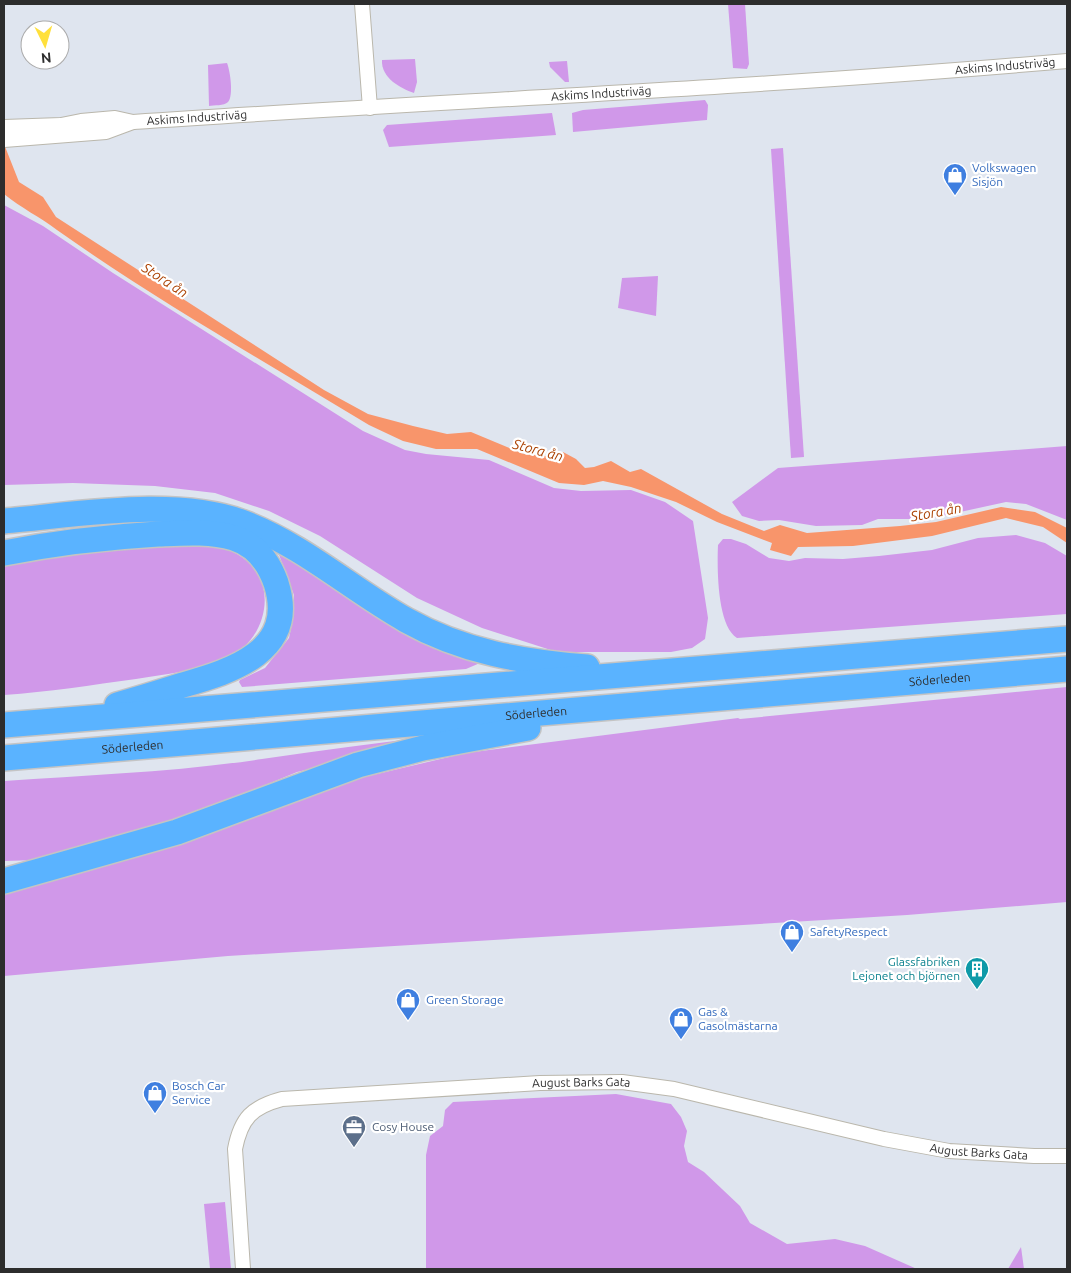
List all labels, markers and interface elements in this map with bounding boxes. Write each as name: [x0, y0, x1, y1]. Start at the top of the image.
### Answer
north arrow: [20, 20, 70, 70]
text: N: [40, 50, 52, 66]
street label: Askims Industriväg: [954, 55, 1056, 76]
street label: Askims Industriväg: [551, 84, 652, 103]
street label: Askims Industriväg: [146, 108, 248, 127]
place label: Volkswagen Sisjön: [972, 161, 1036, 188]
shop icon: Volkswagen Sisjön: [942, 162, 968, 196]
water label: Stora ån: [138, 259, 191, 301]
water label: Stora ån: [510, 435, 565, 464]
water label: Stora ån: [908, 500, 963, 525]
street label: Söderleden: [908, 670, 971, 688]
street label: Söderleden: [505, 704, 567, 722]
street label: Söderleden: [101, 738, 164, 756]
shop icon: SafetyRespect: [779, 919, 805, 953]
place label: SafetyRespect: [810, 925, 888, 938]
place label: Glassfabriken Lejonet och björnen: [852, 955, 960, 982]
building icon: Glassfabriken Lejonet och björnen: [964, 956, 990, 990]
shop icon: Green Storage: [395, 987, 421, 1021]
place label: Green Storage: [426, 993, 504, 1006]
place label: Gas & Gasolmästarna: [698, 1005, 778, 1032]
shop icon: Gas & Gasolmästarna: [668, 1006, 694, 1040]
street label: August Barks Gata: [532, 1075, 631, 1089]
place label: Bosch Car Service: [172, 1079, 226, 1106]
shop icon: Bosch Car Service: [142, 1080, 168, 1114]
office icon: Cosy House: [341, 1114, 367, 1148]
place label: Cosy House: [372, 1120, 434, 1133]
street label: August Barks Gata: [929, 1141, 1028, 1162]

